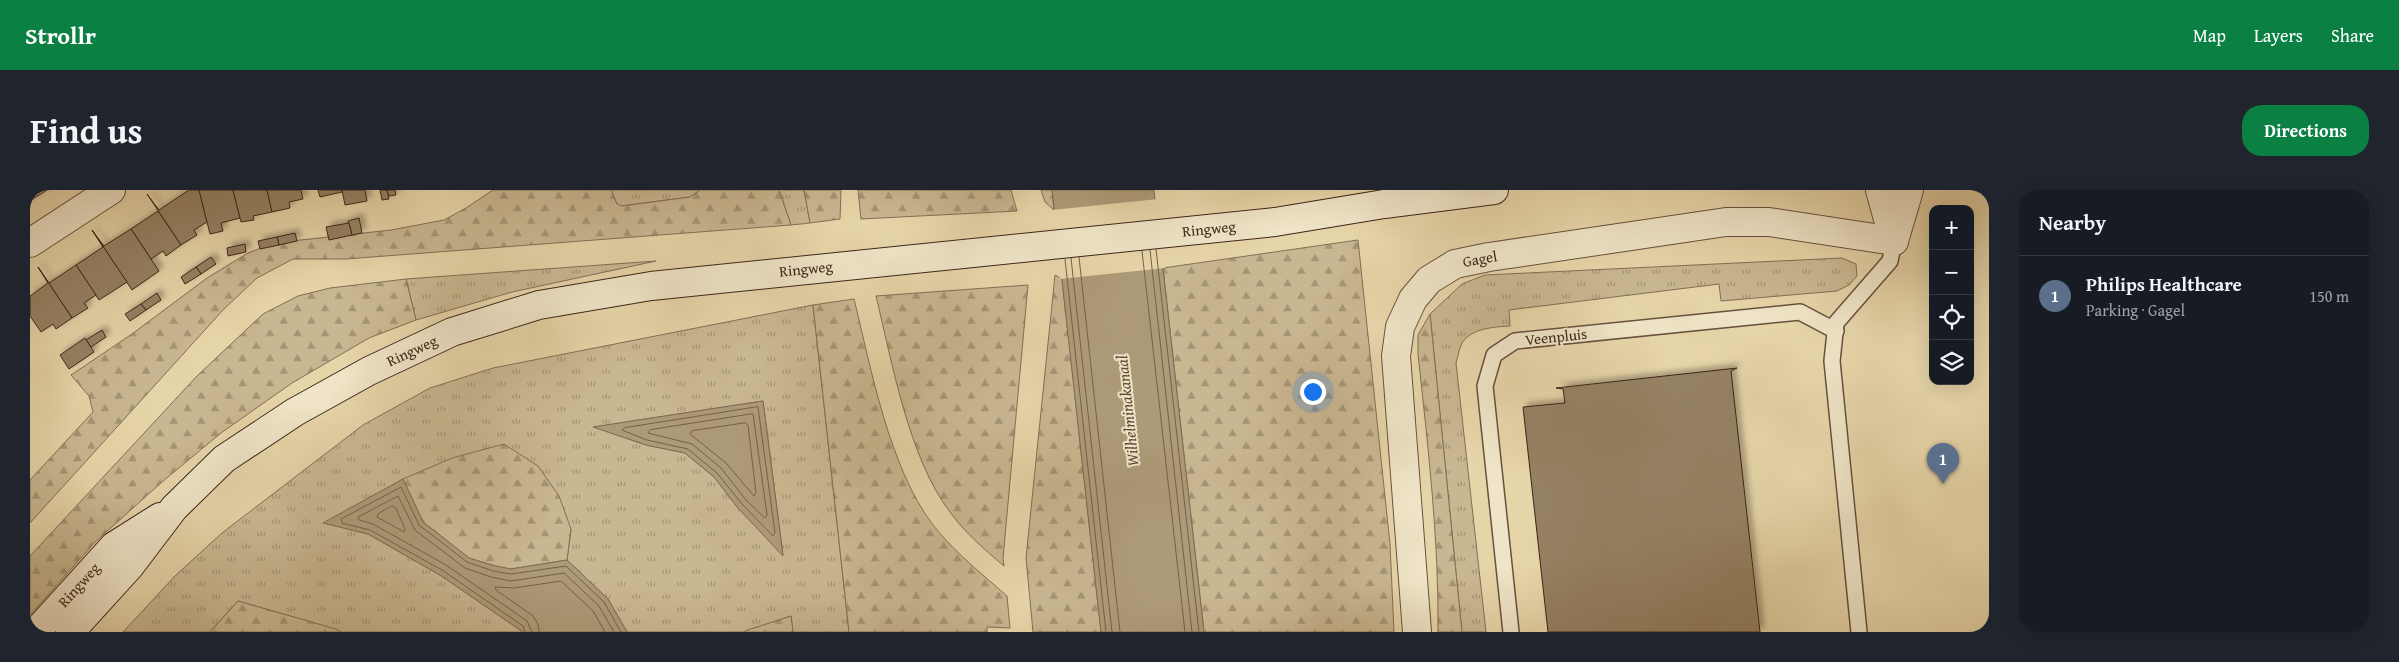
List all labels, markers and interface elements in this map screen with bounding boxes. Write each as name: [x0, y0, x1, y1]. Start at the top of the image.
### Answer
text: Strollr: [25, 18, 96, 53]
text: Map: [2193, 22, 2226, 49]
text: Layers: [2254, 22, 2303, 49]
text: Share: [2331, 22, 2374, 49]
text: Find us: [30, 105, 143, 156]
button: Directions: [2242, 105, 2369, 156]
map controls: [1929, 205, 1974, 385]
button: +: [1929, 205, 1974, 250]
text: Nearby: [2039, 207, 2106, 238]
street label: Ringweg: [1181, 215, 1237, 242]
street label: Gagel: [1461, 245, 1499, 272]
button: −: [1929, 250, 1974, 295]
street label: Ringweg: [778, 255, 834, 282]
text: Philips Healthcare: [2086, 270, 2242, 298]
text: 1: [2051, 284, 2059, 308]
text: 150 m: [2309, 284, 2349, 308]
button: locate: [1929, 295, 1974, 340]
text: Parking · Gagel: [2086, 298, 2185, 322]
street label: Veenpluis: [1524, 323, 1588, 350]
street label: Ringweg: [383, 329, 441, 371]
button: layers: [1929, 340, 1974, 385]
water label: Wilhelminakanaal: [1109, 354, 1145, 468]
your location: [1300, 379, 1326, 405]
pin: 1: [1927, 443, 1959, 484]
street label: Ringweg: [53, 557, 105, 612]

